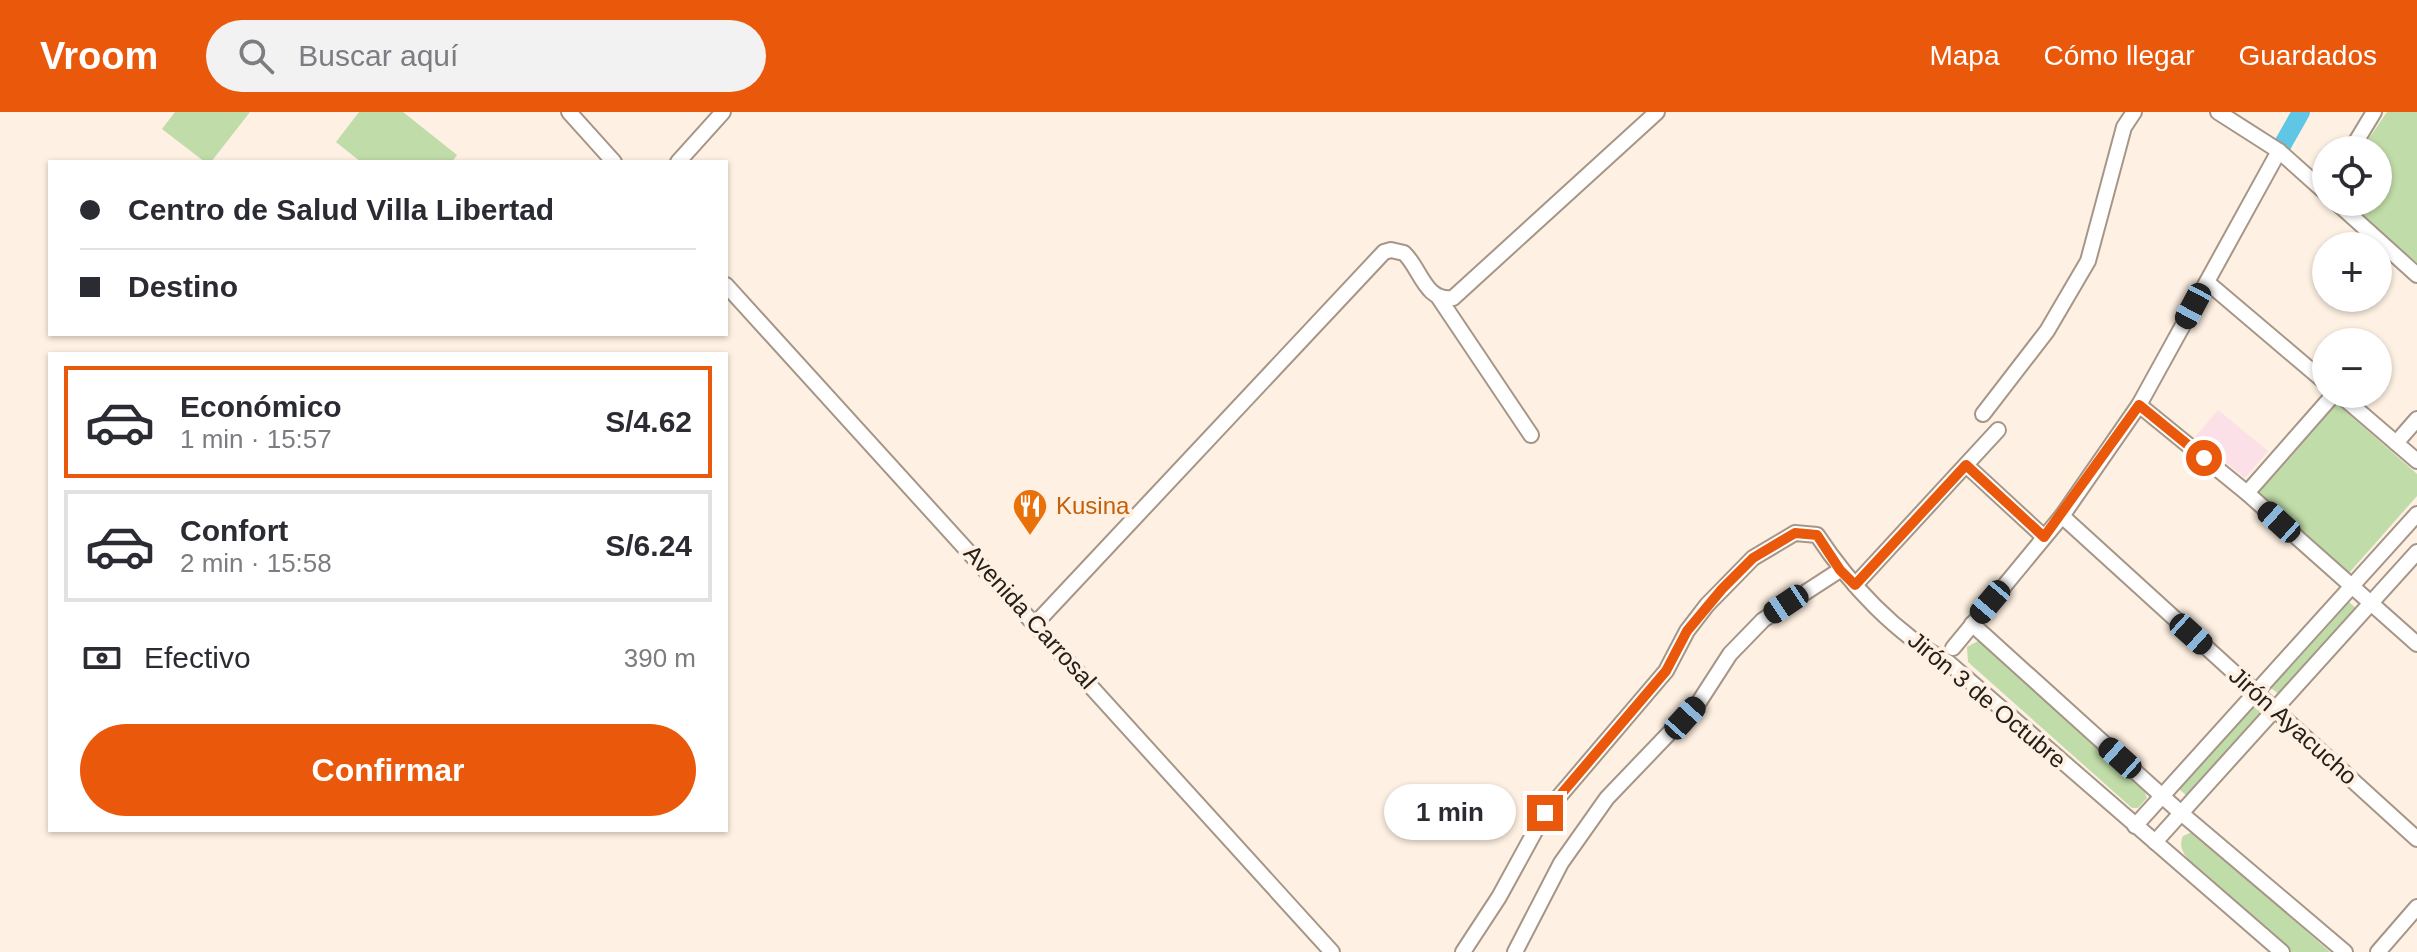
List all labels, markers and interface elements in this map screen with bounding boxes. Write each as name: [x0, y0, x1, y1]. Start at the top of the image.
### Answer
search box: [206, 20, 766, 92]
icon: search: [234, 34, 278, 78]
text: Vroom: [40, 35, 158, 77]
text: Buscar aquí: [298, 39, 458, 72]
text: Mapa: [1929, 40, 2000, 71]
text: Cómo llegar: [2044, 40, 2194, 71]
text: Guardados: [2238, 40, 2377, 71]
map controls: [2312, 136, 2392, 408]
button: locate: [2312, 136, 2392, 216]
text: Centro de Salud Villa Libertad: [128, 193, 554, 226]
button: +: [2312, 232, 2392, 312]
text: Destino: [128, 270, 238, 303]
car: [2171, 279, 2215, 333]
button: −: [2312, 328, 2392, 408]
icon: car: [84, 386, 156, 458]
text: Económico: [180, 390, 342, 423]
text: S/4.62: [605, 405, 692, 438]
text: 1 min · 15:57: [180, 424, 332, 454]
route start: [2186, 440, 2222, 476]
restaurant icon: Kusina: [1011, 487, 1049, 537]
place label: Kusina: [1056, 492, 1130, 519]
car: [2253, 497, 2305, 547]
icon: car: [84, 510, 156, 582]
text: Confort: [180, 514, 288, 547]
text: S/6.24: [605, 529, 692, 562]
street label: Avenida Carrosal: [959, 539, 1102, 694]
text: 2 min · 15:58: [180, 548, 332, 578]
car: [1965, 576, 2015, 628]
car: [1759, 581, 1813, 627]
car: [2165, 609, 2217, 659]
street label: Jirón 3 de Octubre: [1903, 626, 2072, 773]
icon: cash: [80, 636, 124, 680]
text: Efectivo: [144, 641, 251, 674]
text: 390 m: [624, 643, 696, 673]
street label: Jirón Ayacucho: [2224, 661, 2363, 790]
car: [1660, 692, 1710, 744]
button: Confirmar: [80, 724, 696, 816]
car: [2094, 733, 2146, 783]
callout: 1 min: [1385, 785, 1517, 841]
route end: [1527, 795, 1563, 831]
text: 1 min: [1416, 797, 1484, 827]

